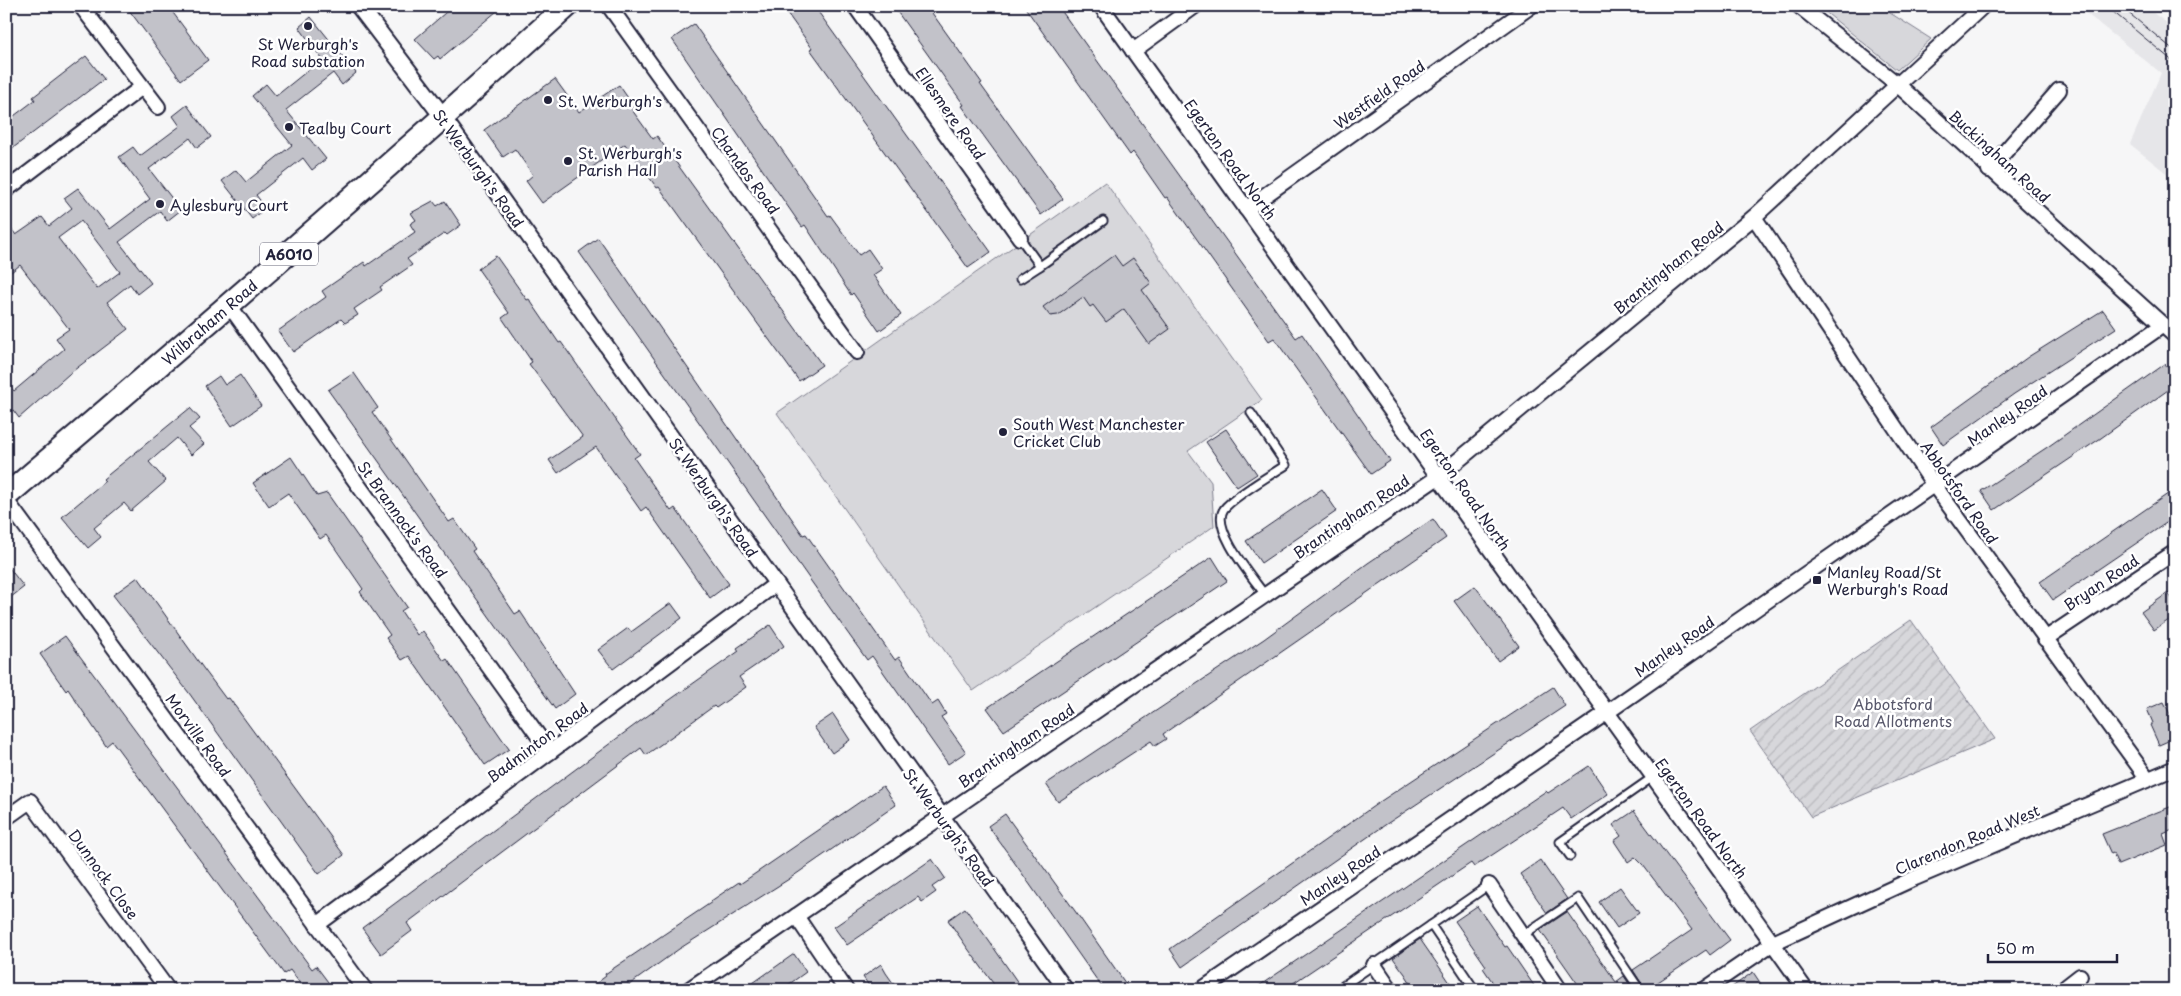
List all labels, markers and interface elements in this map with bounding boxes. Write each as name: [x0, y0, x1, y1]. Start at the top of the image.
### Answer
marker: St Werburgh's Road substation: [302, 20, 314, 32]
place label: St Werburgh's Road substation: [251, 32, 365, 72]
street label: Westfield Road: [1329, 54, 1429, 134]
street label: Ellesmere Road: [910, 62, 992, 164]
place label: St. Werburgh's: [558, 89, 662, 112]
marker: St. Werburgh's: [542, 94, 554, 106]
street label: Egerton Road North: [1179, 94, 1283, 224]
street label: St Werburgh's Road: [428, 104, 530, 232]
street label: Buckingham Road: [1944, 104, 2056, 208]
place label: Tealby Court: [299, 116, 391, 139]
marker: Tealby Court: [283, 121, 295, 133]
street label: Chandos Road: [706, 121, 786, 219]
place label: St. Werburgh's Parish Hall: [578, 141, 682, 181]
marker: St. Werburgh's Parish Hall: [562, 155, 574, 167]
place label: Aylesbury Court: [170, 193, 288, 216]
marker: Aylesbury Court: [154, 198, 166, 210]
street label: Brantingham Road: [1608, 215, 1728, 319]
road number: A6010: [260, 242, 318, 266]
street label: Wilbraham Road: [156, 274, 262, 370]
street label: Manley Road: [1962, 379, 2052, 451]
place label: South West Manchester Cricket Club: [1013, 412, 1184, 452]
street label: Egerton Road North: [1415, 423, 1517, 555]
marker: South West Manchester Cricket Club: [997, 426, 1009, 438]
street label: St Werburgh's Road: [664, 432, 764, 562]
street label: Abbotsford Road: [1916, 436, 2004, 548]
street label: St Brannock's Road: [353, 456, 453, 582]
street label: Brantingham Road: [1288, 468, 1414, 564]
street label: Bryan Road: [2059, 548, 2143, 616]
place label: Manley Road/St Werburgh's Road: [1827, 560, 1949, 600]
marker: Manley Road/St Werburgh's Road: [1811, 574, 1823, 586]
street label: Manley Road: [1629, 610, 1719, 682]
street label: Morville Road: [161, 688, 237, 782]
park label: Abbotsford Road Allotments: [1834, 692, 1952, 732]
street label: Badminton Road: [481, 696, 593, 788]
street label: Brantingham Road: [953, 697, 1079, 793]
street label: Egerton Road North: [1650, 753, 1754, 883]
street label: St Werburgh's Road: [898, 763, 1000, 891]
street label: Clarendon Road West: [1891, 798, 2043, 880]
street label: Dunnock Close: [63, 824, 145, 924]
street label: Manley Road: [1295, 839, 1385, 911]
scale bar: [1988, 931, 2117, 963]
text: 50 m: [1996, 936, 2035, 959]

